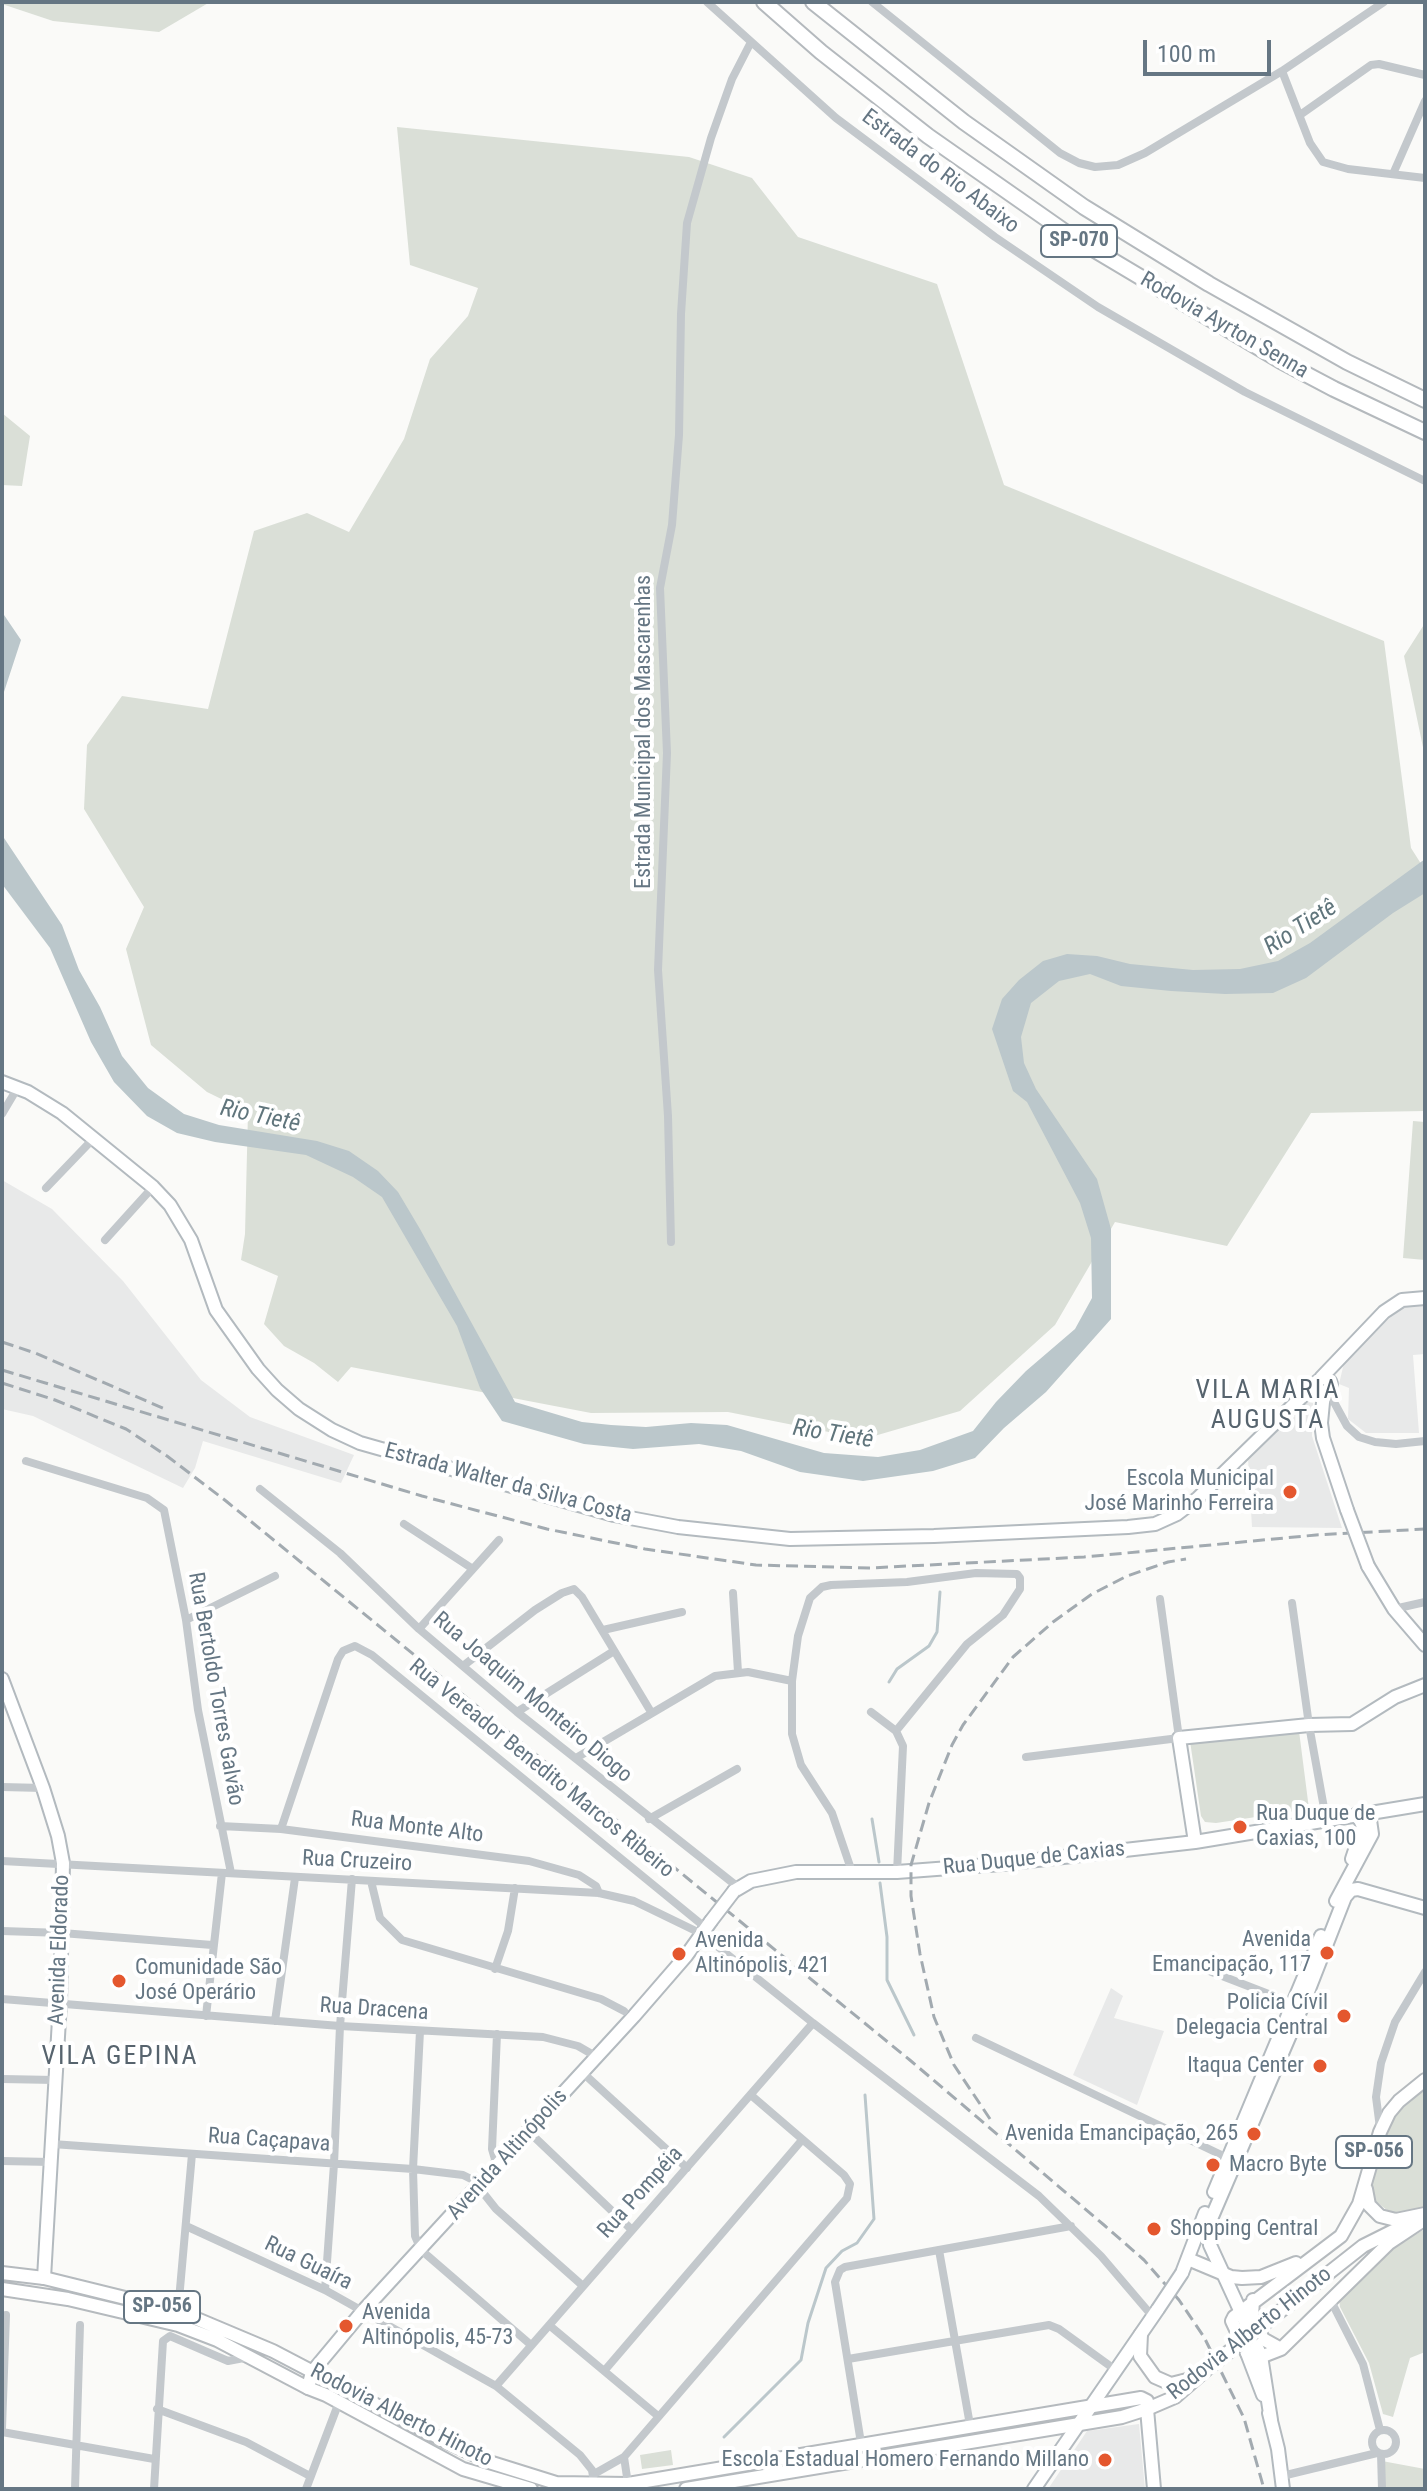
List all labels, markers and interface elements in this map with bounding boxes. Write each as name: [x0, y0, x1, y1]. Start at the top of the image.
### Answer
scale bar: [1147, 24, 1275, 74]
text: 100 m: [1157, 40, 1216, 68]
street label: Estrada do Rio Abaixo: [856, 104, 1024, 240]
road number: SP-070: [1041, 225, 1117, 257]
street label: Rodovia Ayrton Senna: [1135, 267, 1313, 385]
street label: Estrada Municipal dos Mascarenhas: [631, 575, 657, 889]
water label: Rio Tietê: [1259, 894, 1343, 962]
water label: Rio Tietê: [217, 1094, 303, 1140]
district label: VILA MARIA AUGUSTA: [1195, 1375, 1341, 1436]
water label: Rio Tietê: [791, 1414, 875, 1456]
street label: Estrada Walter da Silva Costa: [382, 1438, 634, 1530]
place label: Escola Municipal José Marinho Ferreira: [1085, 1466, 1274, 1518]
marker: Escola Municipal José Marinho Ferreira: [1281, 1483, 1299, 1501]
street label: Rua Bertoldo Torres Galvão: [181, 1570, 249, 1808]
street label: Rua Joaquim Monteiro Diogo: [427, 1607, 637, 1789]
street label: Rua Vereador Benedito Marcos Ribeiro: [403, 1654, 679, 1884]
place label: Rua Duque de Caxias, 100: [1256, 1801, 1375, 1852]
street label: Rua Monte Alto: [349, 1807, 485, 1849]
marker: Rua Duque de Caxias, 100: [1231, 1818, 1249, 1836]
street label: Rua Duque de Caxias: [942, 1836, 1126, 1882]
street label: Rua Cruzeiro: [301, 1846, 413, 1878]
street label: Avenida Eldorado: [44, 1874, 76, 2026]
place label: Avenida Emancipação, 117: [1152, 1927, 1311, 1978]
place label: Avenida Altinópolis, 421: [695, 1928, 830, 1980]
marker: Avenida Emancipação, 117: [1318, 1944, 1336, 1962]
marker: Avenida Altinópolis, 421: [670, 1945, 688, 1963]
place label: Comunidade São José Operário: [135, 1955, 282, 2006]
marker: Comunidade São José Operário: [110, 1972, 128, 1990]
place label: Policia Cívil Delegacia Central: [1176, 1990, 1328, 2042]
street label: Rua Dracena: [319, 1993, 429, 2027]
marker: Policia Cívil Delegacia Central: [1335, 2007, 1353, 2025]
district label: VILA GEPINA: [41, 2041, 199, 2073]
place label: Itaqua Center: [1187, 2053, 1304, 2079]
marker: Itaqua Center: [1311, 2057, 1329, 2075]
street label: Avenida Altinópolis: [442, 2084, 574, 2226]
place label: Avenida Emancipação, 265: [1005, 2121, 1238, 2147]
street label: Rua Caçapava: [207, 2124, 331, 2158]
marker: Avenida Emancipação, 265: [1245, 2125, 1263, 2143]
road number: SP-056: [1336, 2136, 1412, 2168]
street label: Rua Pompéia: [593, 2142, 689, 2244]
place label: Macro Byte: [1229, 2152, 1327, 2178]
marker: Macro Byte: [1204, 2156, 1222, 2174]
place label: Shopping Central: [1170, 2216, 1318, 2242]
marker: Shopping Central: [1145, 2220, 1163, 2238]
street label: Rua Guaíra: [260, 2232, 356, 2296]
street label: Rodovia Alberto Hinoto: [1163, 2262, 1337, 2406]
road number: SP-056: [124, 2291, 200, 2323]
place label: Avenida Altinópolis, 45-73: [362, 2300, 513, 2352]
marker: Avenida Altinópolis, 45-73: [337, 2317, 355, 2335]
street label: Rodovia Alberto Hinoto: [306, 2359, 496, 2473]
place label: Escola Estadual Homero Fernando Millano: [722, 2447, 1089, 2473]
marker: Escola Estadual Homero Fernando Millano: [1096, 2451, 1114, 2469]

